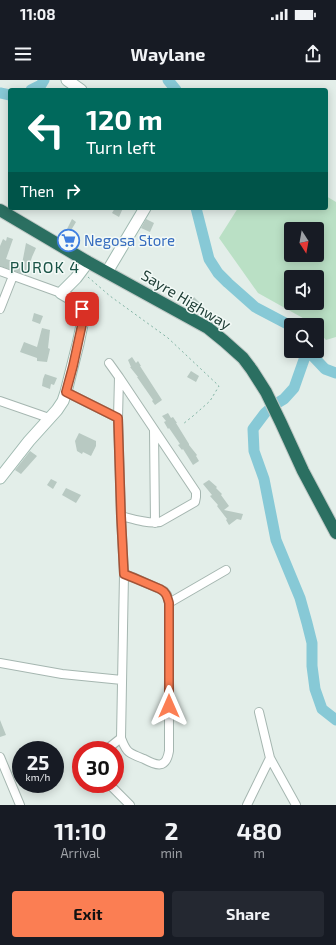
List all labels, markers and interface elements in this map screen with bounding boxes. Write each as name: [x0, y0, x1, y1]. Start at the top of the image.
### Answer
text: 11:08: [20, 5, 56, 23]
icon: menu: [12, 43, 34, 65]
text: Waylane: [131, 43, 205, 65]
icon: share: [302, 43, 324, 65]
text: 120 m: [86, 102, 163, 136]
icon: left: [20, 104, 72, 156]
text: Turn left: [86, 136, 156, 158]
icon: right: [62, 180, 84, 202]
text: Then: [20, 182, 54, 200]
north arrow: [284, 222, 324, 262]
map controls: [284, 222, 324, 358]
supermarket icon: Negosa Store: [55, 228, 81, 254]
place label: Negosa Store: [84, 231, 175, 249]
district label: PUROK 4: [10, 257, 80, 276]
street label: Sayre Highway: [139, 265, 235, 333]
button: sound: [284, 270, 324, 310]
pin: [65, 292, 99, 326]
icon: arrive: [71, 298, 93, 320]
button: search: [284, 318, 324, 358]
position arrow: [148, 685, 190, 727]
speed limit sign: 30: [72, 741, 124, 793]
text: 25: [27, 750, 49, 774]
text: km/h: [26, 771, 50, 783]
text: 11:10: [54, 816, 106, 845]
text: 2: [165, 816, 178, 845]
text: 480: [237, 816, 282, 845]
text: Arrival: [60, 845, 100, 861]
text: min: [160, 845, 183, 861]
text: m: [254, 845, 265, 861]
button: Exit: [12, 891, 164, 937]
button: Share: [172, 891, 324, 937]

